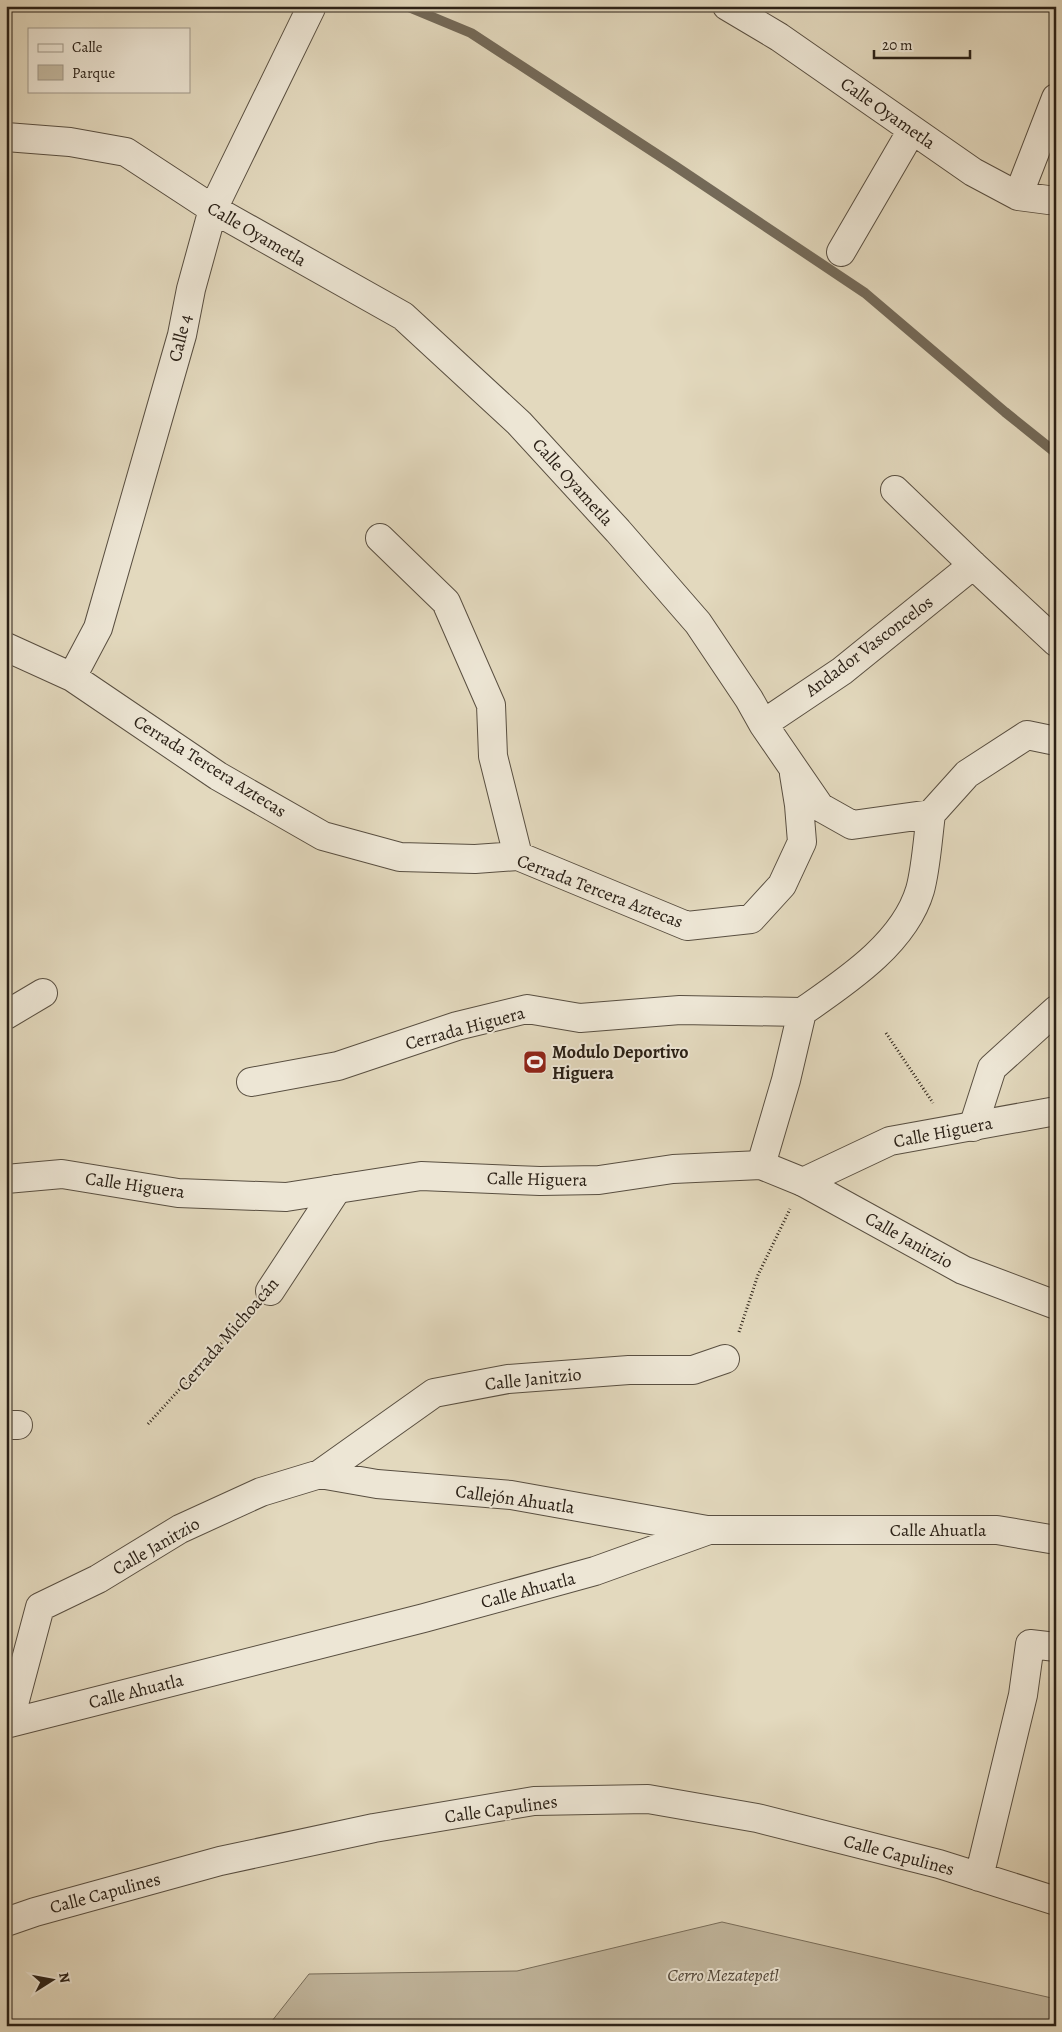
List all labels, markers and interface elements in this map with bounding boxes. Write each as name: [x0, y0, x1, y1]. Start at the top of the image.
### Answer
legend: [28, 28, 190, 92]
scale bar: [874, 28, 971, 60]
text: 20 m: [882, 35, 913, 55]
text: Calle: [72, 37, 103, 57]
text: Parque: [72, 63, 115, 83]
street label: Calle Oyametla: [836, 71, 941, 155]
street label: Calle Oyametla: [203, 196, 311, 272]
street label: Calle 4: [163, 312, 197, 364]
street label: Calle Oyametla: [527, 433, 619, 532]
street label: Andador Vasconcelos: [799, 590, 938, 703]
street label: Cerrada Tercera Aztecas: [129, 709, 291, 823]
street label: Cerrada Tercera Aztecas: [514, 848, 686, 934]
street label: Cerrada Higuera: [402, 1000, 528, 1056]
place label: Modulo Deportivo Higuera: [552, 1040, 689, 1085]
sports icon: Modulo Deportivo Higuera: [522, 1049, 548, 1075]
street label: Calle Higuera: [891, 1111, 995, 1153]
street label: Calle Higuera: [84, 1166, 187, 1204]
street label: Calle Higuera: [487, 1166, 588, 1192]
street label: Calle Janitzio: [861, 1206, 957, 1274]
street label: Cerrada Michoacán: [172, 1272, 284, 1396]
street label: Calle Janitzio: [484, 1362, 583, 1396]
street label: Callejón Ahuatla: [454, 1479, 577, 1519]
street label: Calle Janitzio: [108, 1511, 204, 1581]
street label: Calle Ahuatla: [890, 1518, 987, 1542]
street label: Calle Ahuatla: [478, 1566, 578, 1614]
street label: Calle Ahuatla: [86, 1668, 186, 1714]
street label: Calle Capulines: [443, 1789, 559, 1829]
street label: Calle Capulines: [841, 1829, 957, 1881]
street label: Calle Capulines: [47, 1867, 163, 1919]
north arrow: [28, 1954, 78, 2004]
park label: Cerro Mezatepetl: [667, 1963, 779, 1987]
text: N: [54, 1971, 75, 1984]

